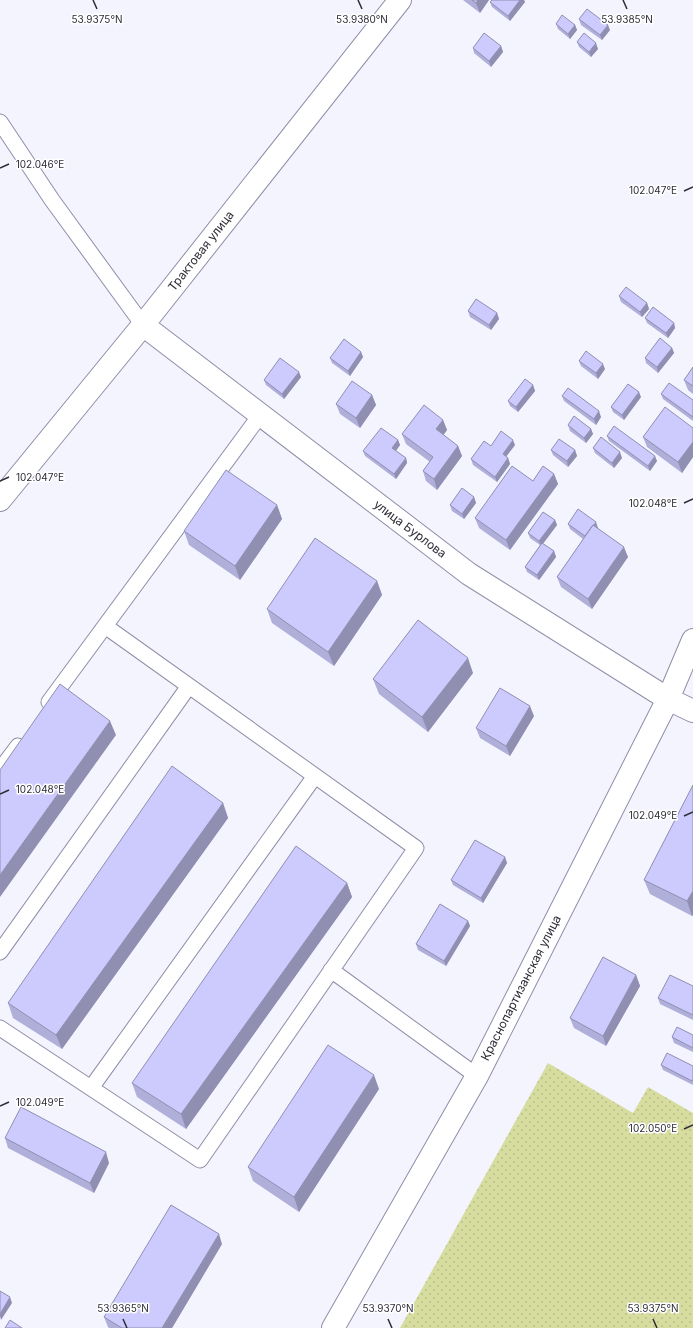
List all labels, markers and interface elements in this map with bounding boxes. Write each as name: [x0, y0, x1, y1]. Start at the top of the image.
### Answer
text: 53.9375°N: [72, 13, 122, 25]
text: 53.9380°N: [336, 13, 388, 25]
text: 53.9385°N: [601, 13, 653, 25]
text: 102.046°E: [16, 158, 64, 170]
text: 102.047°E: [629, 184, 677, 196]
street label: Трактовая улица: [165, 207, 237, 294]
text: 102.047°E: [16, 471, 64, 483]
street label: улица Бурлова: [371, 496, 450, 561]
text: 102.048°E: [629, 497, 677, 509]
text: 102.048°E: [16, 783, 64, 795]
text: 102.049°E: [629, 809, 677, 821]
street label: Краснопартизанская улица: [477, 912, 564, 1063]
text: 102.049°E: [16, 1096, 64, 1108]
text: 102.050°E: [629, 1122, 677, 1134]
text: 53.9365°N: [97, 1302, 149, 1314]
text: 53.9370°N: [362, 1302, 414, 1314]
text: 53.9375°N: [628, 1302, 678, 1314]

